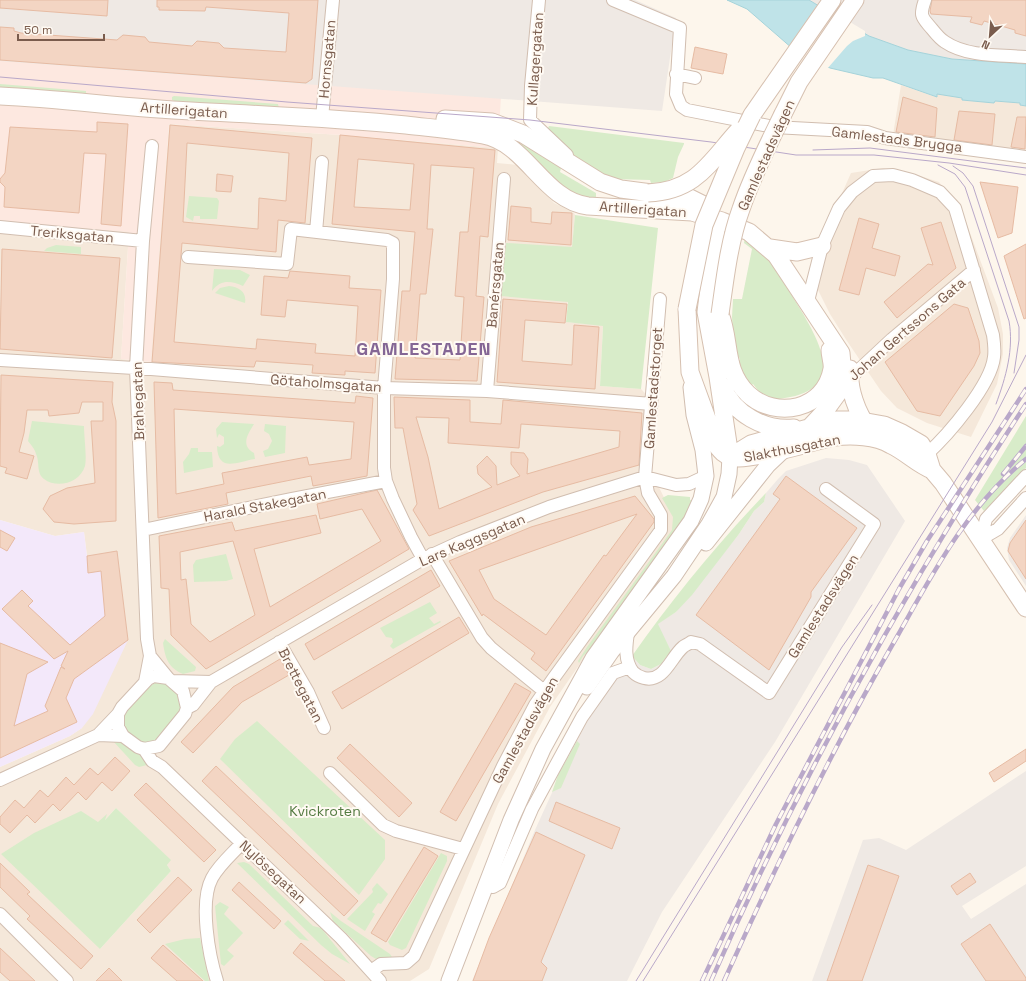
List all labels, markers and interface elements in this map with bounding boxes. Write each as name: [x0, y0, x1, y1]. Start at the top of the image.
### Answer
street label: Kullagergatan: [523, 12, 547, 106]
scale bar: [18, 16, 104, 42]
north arrow: [970, 16, 1010, 56]
street label: Hornsgatan: [315, 19, 339, 99]
text: 50 m: [24, 22, 52, 38]
text: N: [979, 37, 992, 53]
street label: Gamlestadsvägen: [733, 97, 799, 213]
street label: Artillerigatan: [140, 98, 228, 122]
street label: Gamlestads Brygga: [831, 122, 963, 156]
street label: Artillerigatan: [599, 197, 687, 221]
street label: Treriksgatan: [30, 221, 114, 247]
street label: Banérsgatan: [482, 241, 508, 329]
street label: Johan Gertssons Gata: [845, 273, 969, 385]
street label: Gamlestadstorget: [640, 326, 666, 450]
district label: GAMLESTADEN: [356, 337, 492, 360]
street label: Brahegatan: [128, 361, 148, 441]
street label: Götaholmsgatan: [270, 370, 382, 396]
street label: Slakthusgatan: [742, 430, 842, 466]
street label: Harald Stakegatan: [202, 484, 328, 526]
street label: Lars Kaggsgatan: [416, 510, 528, 570]
street label: Gamlestadsvägen: [784, 550, 862, 662]
street label: Brettegatan: [274, 645, 328, 725]
street label: Gamlestadsvägen: [488, 673, 562, 787]
park label: Kvickroten: [289, 802, 361, 820]
street label: Nylösegatan: [236, 836, 310, 908]

